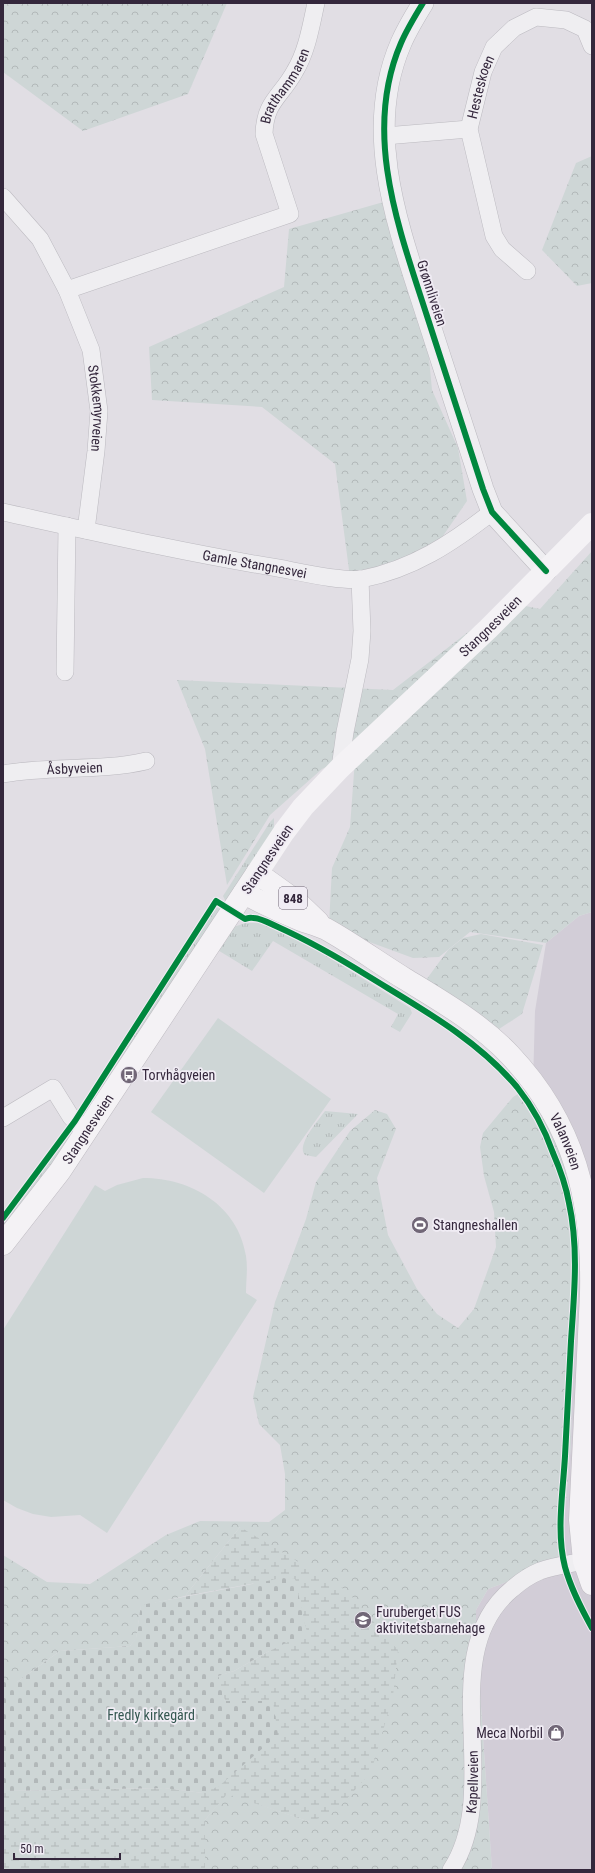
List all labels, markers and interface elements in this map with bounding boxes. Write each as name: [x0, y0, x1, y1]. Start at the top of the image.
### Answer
street label: Bratthammaren: [257, 46, 312, 125]
street label: Hesteskoen: [464, 53, 497, 120]
street label: Grønnliveien: [414, 258, 450, 328]
street label: Stokkemyrveien: [85, 364, 107, 452]
street label: Gamle Stangnesvei: [201, 547, 308, 581]
street label: Stangnesveien: [456, 592, 525, 660]
street label: Åsbyveien: [46, 759, 103, 777]
street label: Stangnesveien: [238, 821, 296, 897]
road number: 848: [279, 887, 307, 909]
bus stop icon: Torvhågveien: [119, 1065, 139, 1085]
place label: Torvhågveien: [142, 1067, 215, 1083]
street label: Stangnesveien: [59, 1091, 117, 1167]
street label: Valanveien: [547, 1110, 585, 1172]
sports icon: Stangneshallen: [410, 1215, 430, 1235]
place label: Stangneshallen: [433, 1217, 518, 1233]
place label: Furuberget FUS aktivitetsbarnehage: [376, 1604, 485, 1636]
school or university icon: Furuberget FUS aktivitetsbarnehage: [353, 1610, 373, 1630]
park label: Fredly kirkegård: [107, 1707, 195, 1723]
shop icon: Meca Norbil: [546, 1723, 566, 1743]
place label: Meca Norbil: [476, 1725, 543, 1741]
street label: Kapellveien: [463, 1750, 481, 1814]
scale bar: [14, 1835, 120, 1861]
text: 50 m: [20, 1842, 44, 1856]

